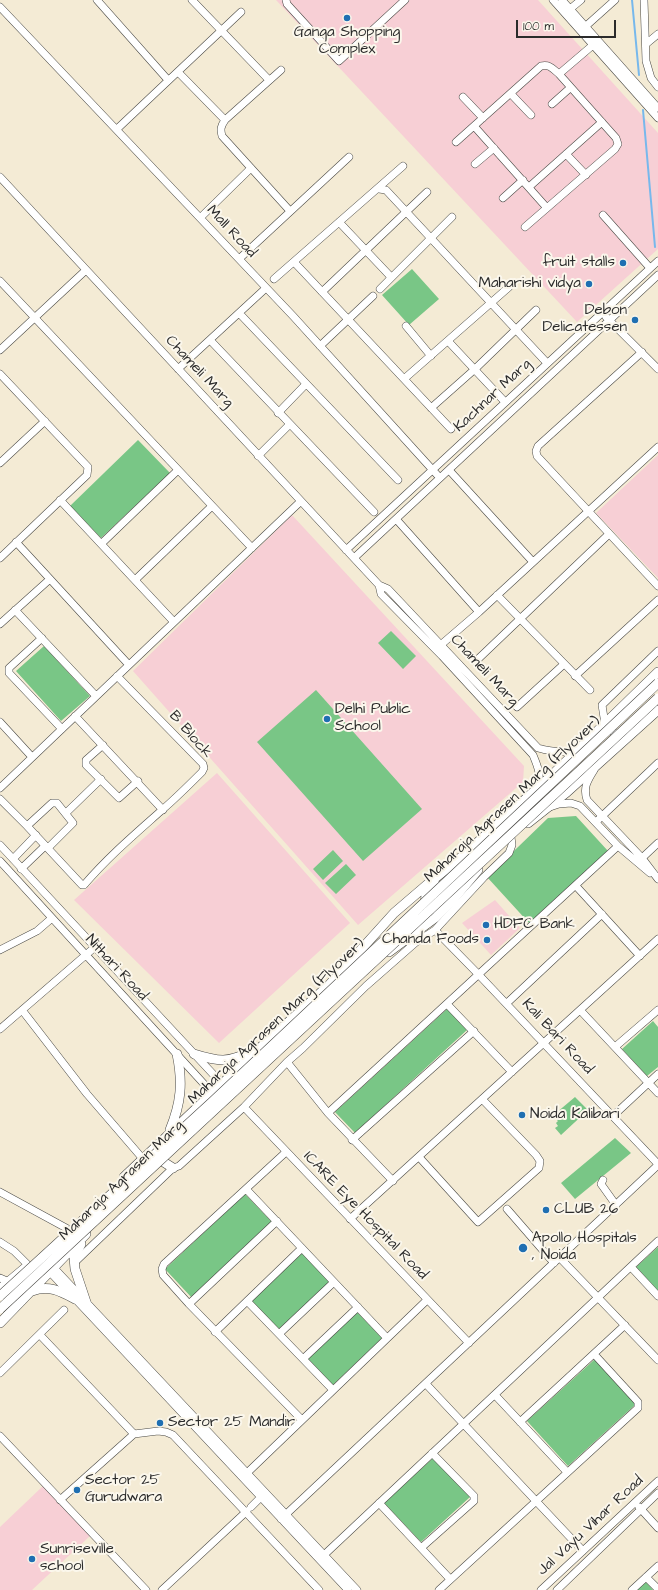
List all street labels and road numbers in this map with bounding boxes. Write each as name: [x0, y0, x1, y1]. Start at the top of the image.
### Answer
street label: Mall Road: [202, 202, 260, 262]
street label: Chameli Marg: [161, 332, 237, 412]
street label: Kachnar Marg: [451, 356, 535, 436]
street label: Chameli Marg: [446, 631, 522, 711]
street label: B Block: [165, 708, 215, 762]
street label: Maharaja Agrasen Marg (Flyover): [421, 713, 605, 887]
street label: Nithari Road: [81, 931, 151, 1005]
street label: Maharaja Agrasen Marg (Flyover): [185, 935, 369, 1109]
street label: Kali Bari Road: [517, 996, 597, 1078]
street label: Maharaja Agrasen Marg: [56, 1117, 188, 1245]
street label: ICARE Eye Hospital Road: [299, 1148, 431, 1284]
street label: Jal Vayu Vihar Road: [534, 1472, 648, 1580]

